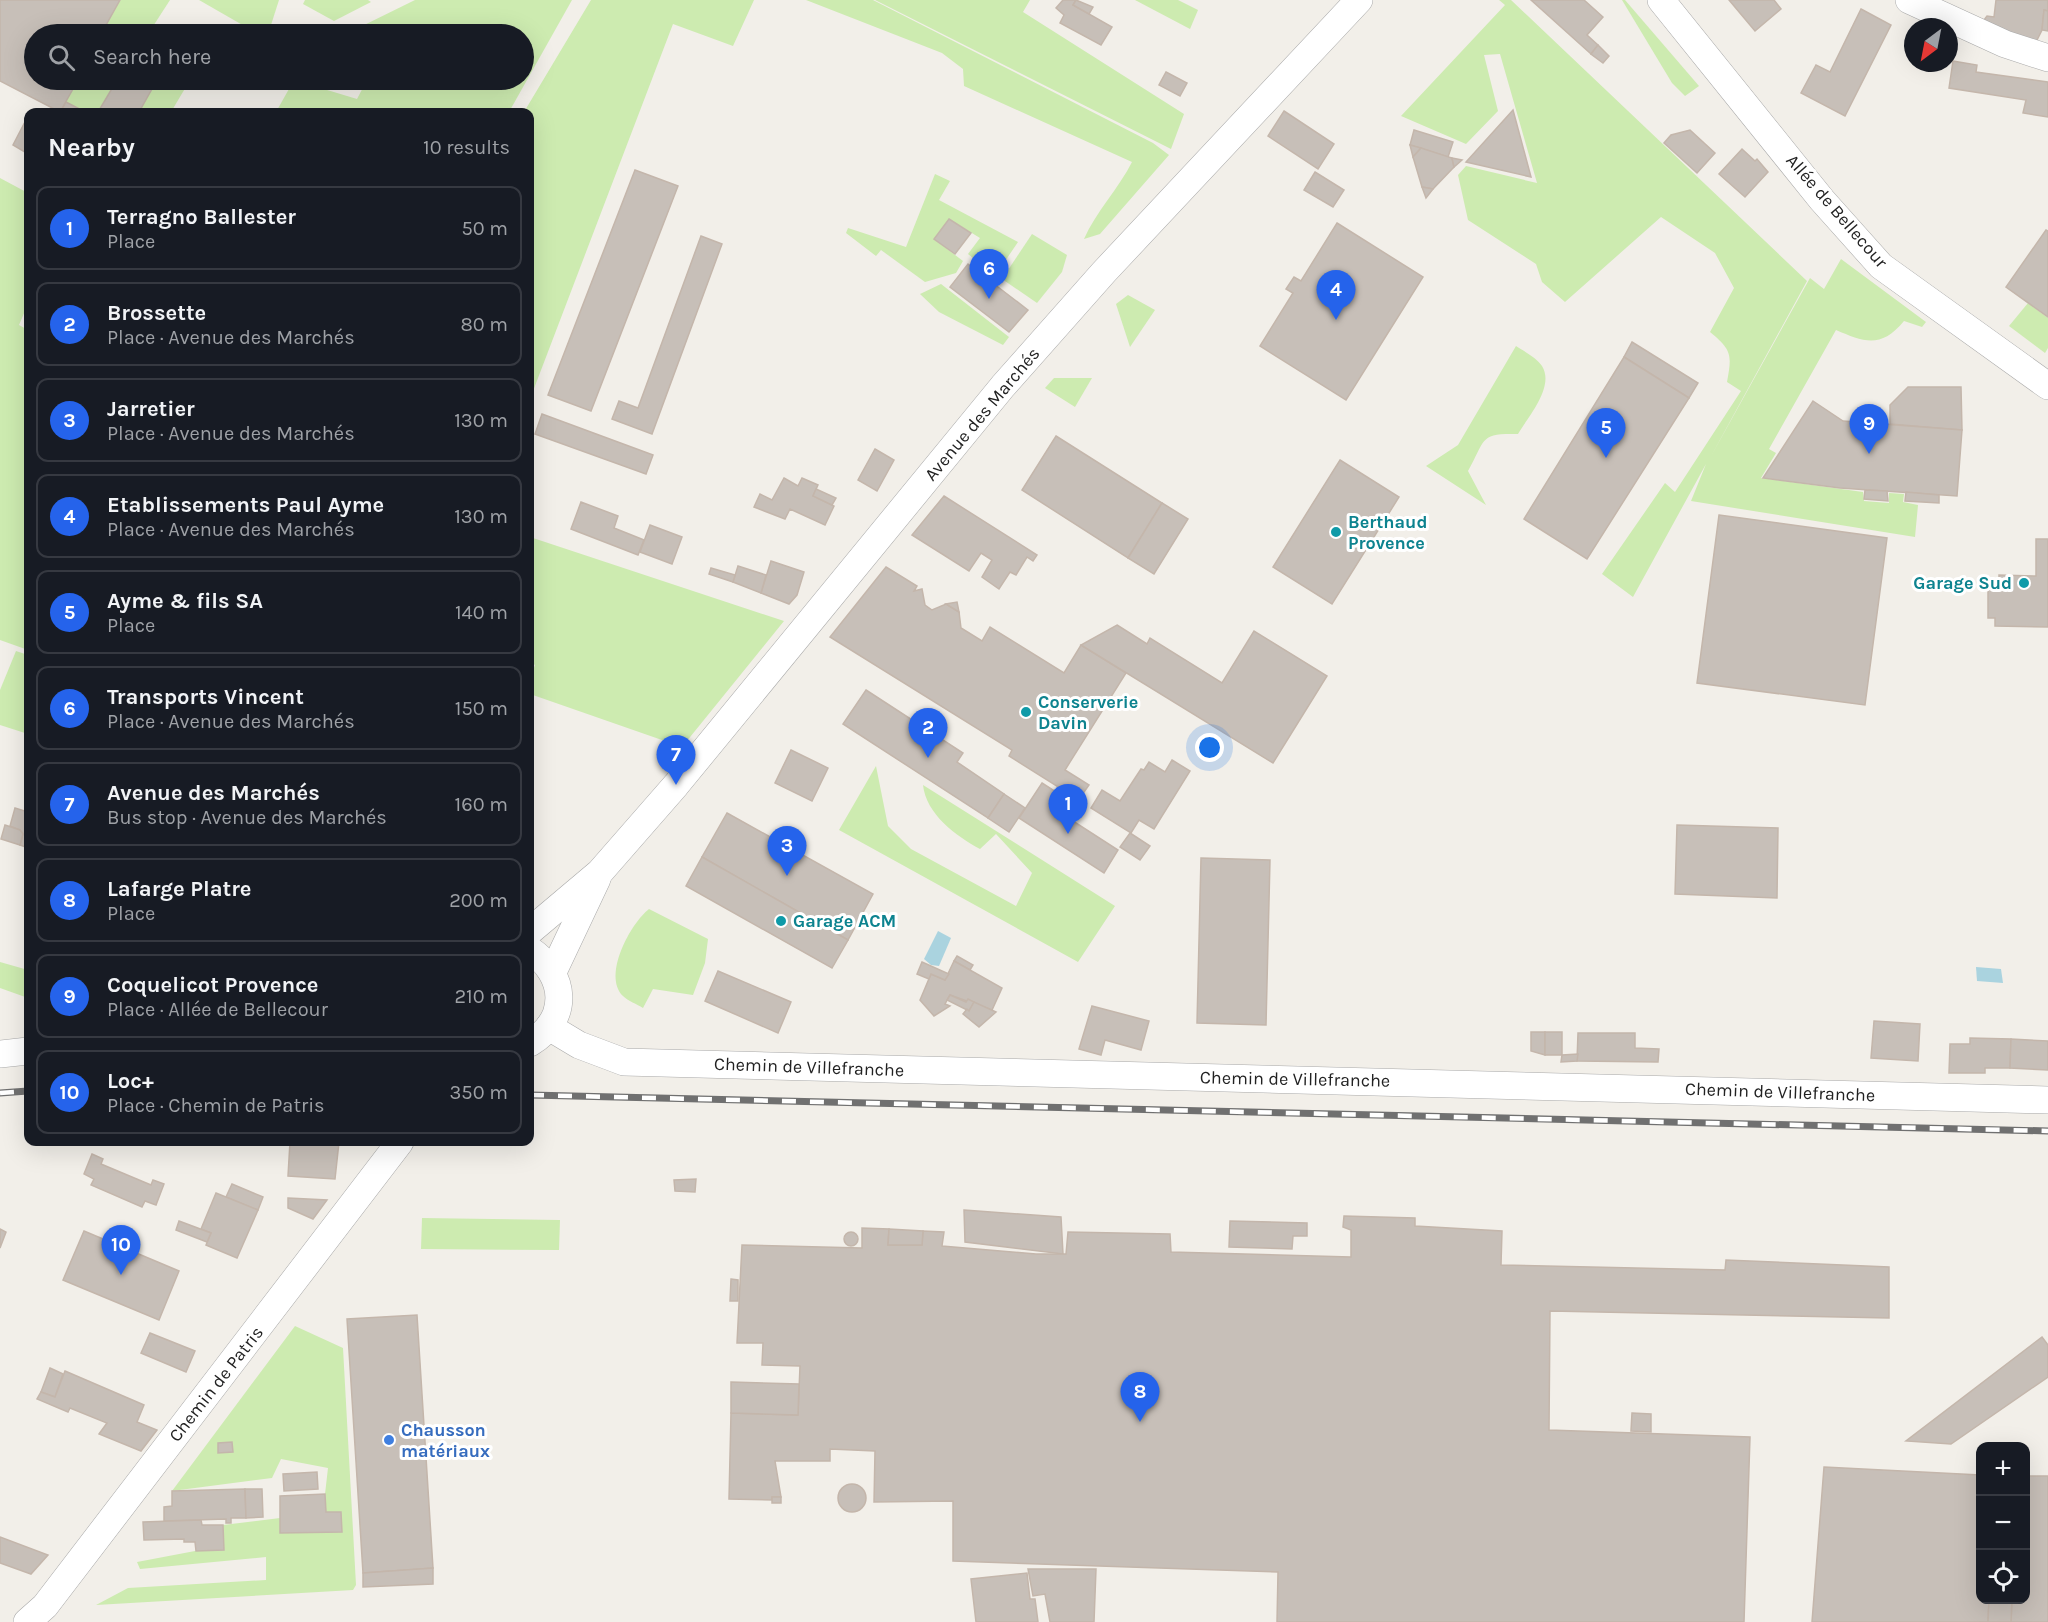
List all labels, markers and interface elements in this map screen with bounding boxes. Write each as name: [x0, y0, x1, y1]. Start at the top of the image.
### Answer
north arrow: [1904, 18, 1958, 72]
search box: [24, 24, 534, 90]
icon: search: [45, 41, 78, 74]
text: Search here: [93, 44, 211, 70]
text: Nearby: [48, 132, 135, 163]
text: 10 results: [423, 136, 510, 159]
street label: Allée de Bellecour: [1782, 150, 1893, 273]
text: Terragno Ballester: [107, 204, 296, 230]
text: 1: [66, 217, 73, 240]
text: 50 m: [461, 217, 508, 240]
text: Place: [107, 230, 155, 253]
pin: 6: [970, 250, 1008, 299]
pin: 4: [1316, 270, 1356, 320]
text: Brossette: [107, 300, 206, 326]
text: 2: [63, 313, 76, 336]
text: 80 m: [460, 313, 508, 336]
text: Place · Avenue des Marchés: [107, 326, 355, 349]
street label: Avenue des Marchés: [920, 343, 1044, 485]
text: Jarretier: [107, 396, 195, 422]
pin: 9: [1850, 404, 1888, 454]
pin: 5: [1586, 408, 1626, 458]
text: 3: [63, 409, 76, 432]
text: 130 m: [454, 409, 508, 432]
text: Place · Avenue des Marchés: [107, 422, 355, 445]
text: Etablissements Paul Ayme: [107, 492, 384, 518]
text: 4: [64, 505, 75, 528]
text: 130 m: [454, 505, 508, 528]
place label: Berthaud Provence: [1348, 511, 1427, 554]
text: Place · Avenue des Marchés: [107, 518, 355, 541]
marker: Berthaud Provence: [1329, 525, 1343, 539]
place label: Garage Sud: [1913, 572, 2012, 594]
marker: Garage Sud: [2017, 576, 2031, 590]
text: Ayme & fils SA: [107, 588, 263, 614]
text: 5: [64, 601, 75, 624]
text: 140 m: [455, 601, 508, 624]
text: Place: [107, 614, 155, 637]
text: Transports Vincent: [107, 684, 304, 710]
place label: Conserverie Davin: [1038, 691, 1138, 734]
text: 6: [63, 697, 76, 720]
text: 150 m: [455, 697, 508, 720]
marker: Conserverie Davin: [1019, 705, 1033, 719]
pin: 2: [908, 708, 948, 758]
text: Place · Avenue des Marchés: [107, 710, 355, 733]
your location: [1195, 733, 1224, 762]
pin: 7: [656, 736, 696, 785]
text: Avenue des Marchés: [107, 780, 320, 806]
pin: 1: [1048, 784, 1088, 834]
text: 7: [65, 793, 74, 816]
text: 160 m: [455, 793, 508, 816]
text: Bus stop · Avenue des Marchés: [107, 806, 387, 829]
pin: 3: [768, 826, 806, 876]
text: Lafarge Platre: [107, 876, 252, 902]
text: 8: [63, 889, 76, 912]
text: 200 m: [449, 889, 508, 912]
text: Place: [107, 902, 155, 925]
place label: Garage ACM: [793, 910, 896, 932]
marker: Garage ACM: [774, 914, 788, 928]
text: Coquelicot Provence: [107, 972, 318, 998]
text: 9: [63, 985, 76, 1008]
text: 210 m: [454, 985, 508, 1008]
text: Place · Allée de Bellecour: [107, 998, 328, 1021]
street label: Chemin de Villefranche: [714, 1053, 904, 1081]
street label: Chemin de Villefranche: [1200, 1066, 1390, 1092]
text: Loc+: [107, 1068, 154, 1094]
street label: Chemin de Villefranche: [1685, 1078, 1875, 1106]
text: 10: [60, 1081, 79, 1104]
text: 350 m: [450, 1081, 508, 1104]
text: Place · Chemin de Patris: [107, 1094, 325, 1117]
pin: 10: [102, 1226, 140, 1275]
street label: Chemin de Patris: [164, 1322, 268, 1446]
pin: 8: [1120, 1372, 1160, 1422]
place label: Chausson matériaux: [401, 1419, 490, 1462]
marker: Chausson matériaux: [382, 1433, 396, 1447]
map controls: [1976, 1442, 2030, 1604]
button: +: [1976, 1442, 2030, 1496]
button: −: [1976, 1496, 2030, 1550]
button: locate: [1976, 1550, 2030, 1604]

